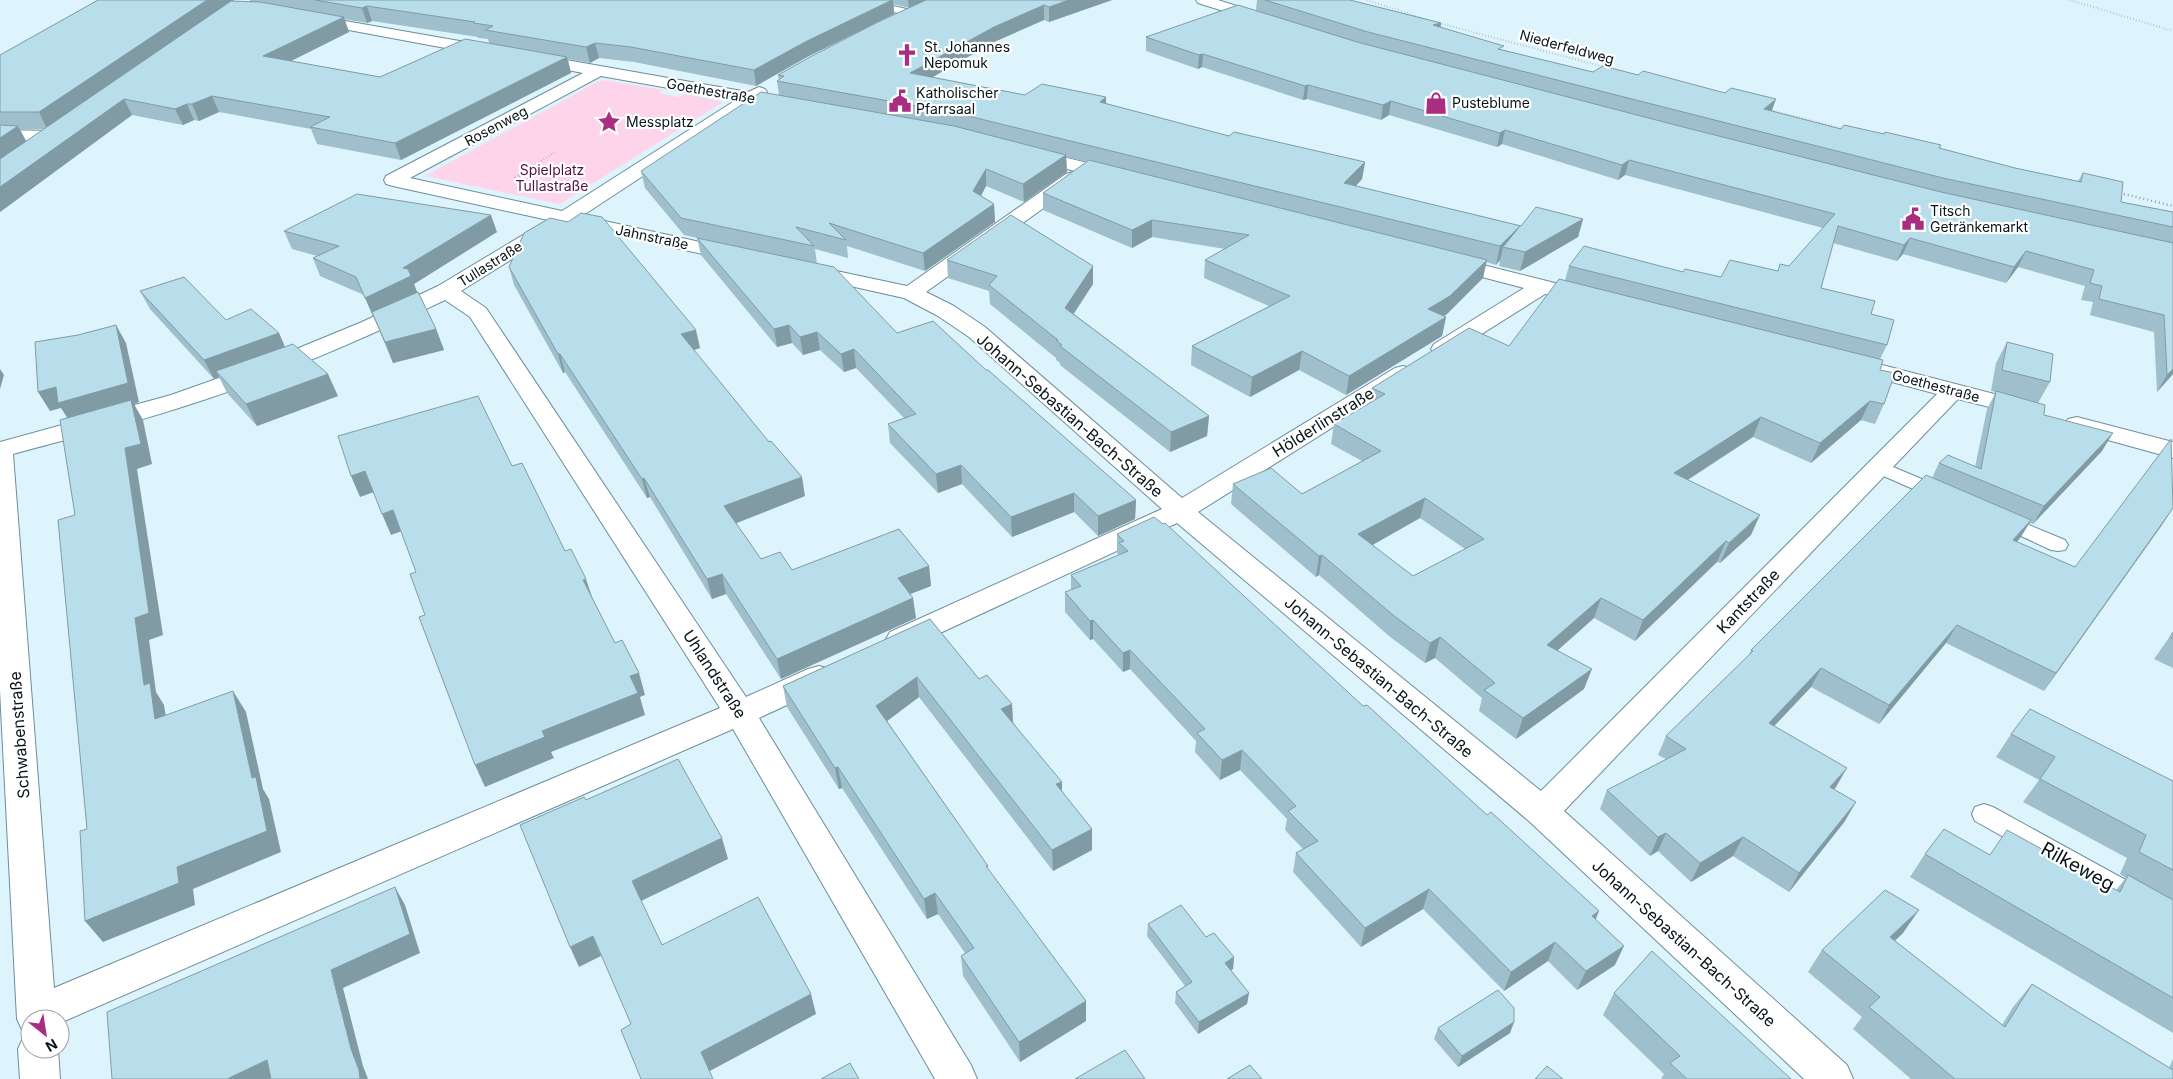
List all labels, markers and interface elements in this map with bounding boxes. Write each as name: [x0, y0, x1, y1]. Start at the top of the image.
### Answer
street label: Niederfeldweg: [1518, 26, 1616, 67]
place label: St. Johannes Nepomuk: [924, 38, 1010, 71]
church icon: St. Johannes Nepomuk: [894, 42, 920, 68]
street label: Goethestraße: [665, 74, 757, 107]
place label: Katholischer Pfarrsaal: [916, 84, 998, 117]
public building icon: Katholischer Pfarrsaal: [887, 88, 913, 114]
shop icon: Pusteblume: [1423, 90, 1449, 116]
place label: Pusteblume: [1452, 94, 1530, 111]
street label: Rosenweg: [461, 102, 530, 149]
place icon: Messplatz: [596, 109, 622, 135]
place label: Messplatz: [626, 113, 694, 130]
park label: Spielplatz Tullastraße: [516, 161, 588, 194]
place label: Titsch Getränkemarkt: [1930, 202, 2028, 235]
public building icon: Titsch Getränkemarkt: [1900, 206, 1926, 232]
street label: Jahnstraße: [614, 220, 690, 253]
street label: Tullastraße: [454, 237, 525, 290]
street label: Johann-Sebastian-Bach-Straße: [973, 329, 1167, 501]
street label: Goethestraße: [1891, 366, 1982, 405]
street label: Hölderlinstraße: [1269, 383, 1377, 461]
street label: Kantstraße: [1712, 565, 1784, 637]
street label: Johann-Sebastian-Bach-Straße: [1280, 592, 1478, 762]
street label: Uhlandstraße: [679, 626, 751, 722]
street label: Schwabenstraße: [5, 671, 33, 799]
street label: Rilkeweg: [2037, 837, 2118, 896]
street label: Johann-Sebastian-Bach-Straße: [1588, 855, 1780, 1031]
north arrow: [20, 1009, 70, 1059]
text: N: [43, 1036, 61, 1056]

